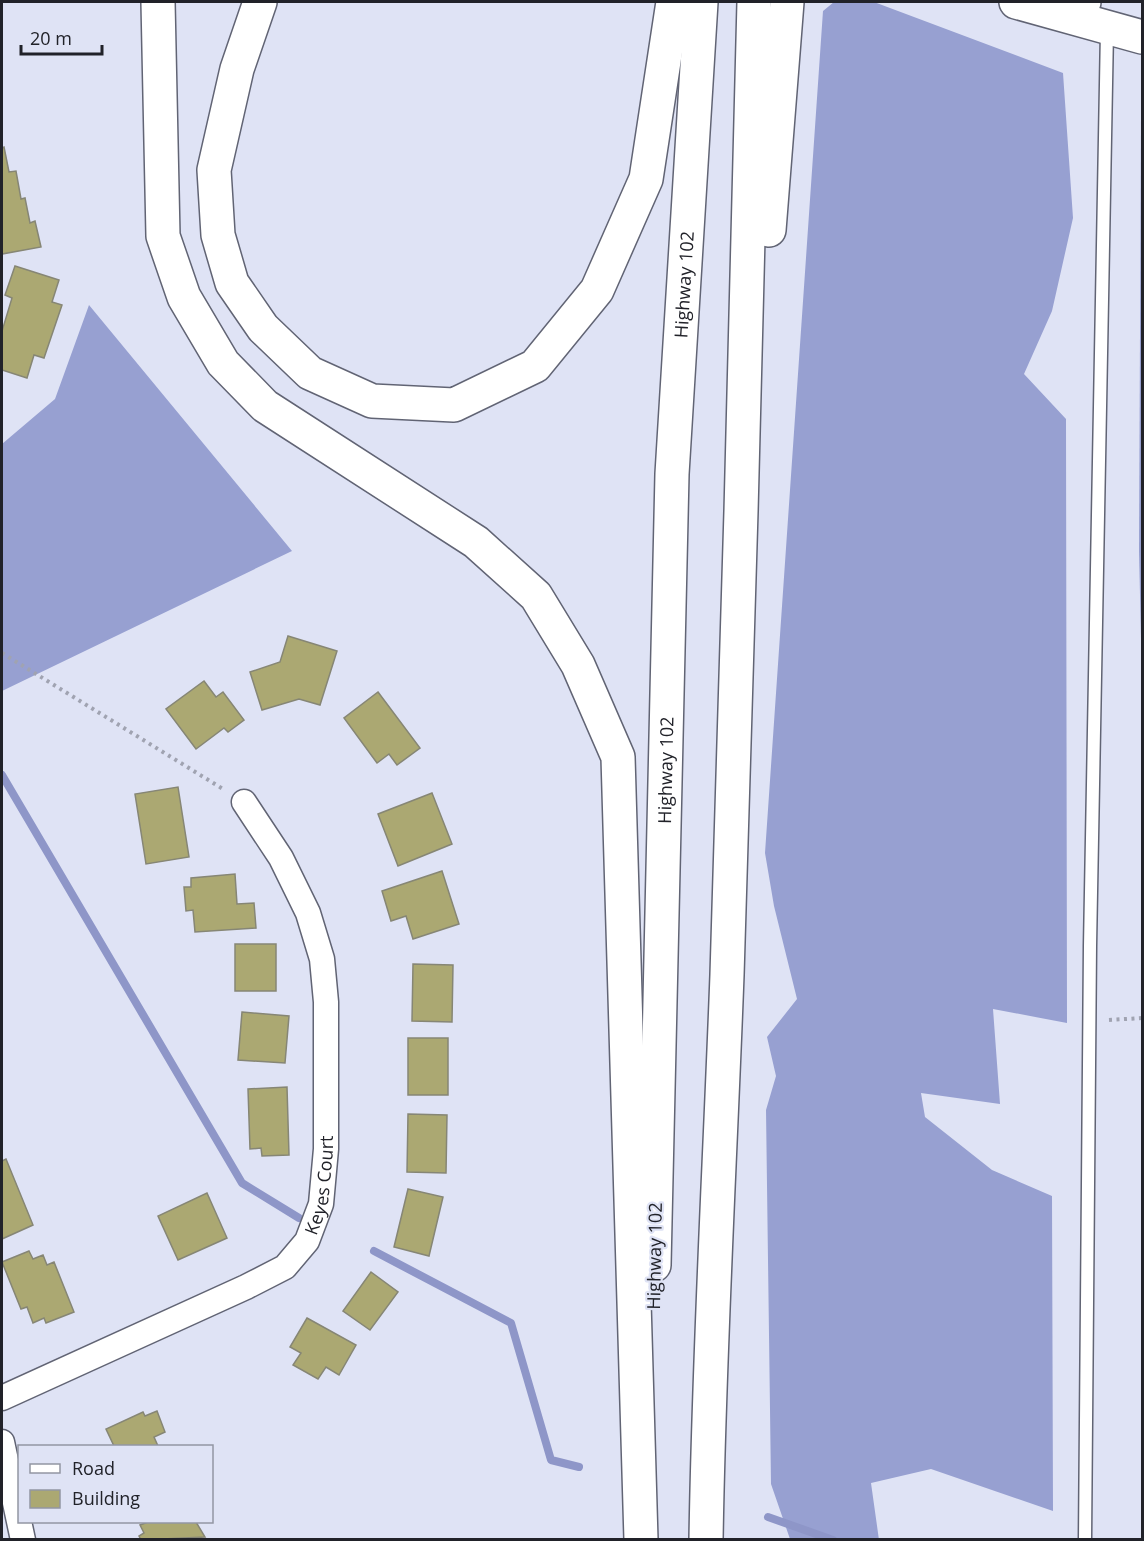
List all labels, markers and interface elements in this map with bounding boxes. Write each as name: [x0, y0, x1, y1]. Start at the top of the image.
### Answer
scale bar: [21, 18, 102, 56]
text: 20 m: [30, 26, 72, 50]
street label: Highway 102: [668, 230, 699, 339]
street label: Highway 102: [652, 716, 678, 824]
street label: Keyes Court: [299, 1135, 338, 1238]
street label: Highway 102: [641, 1202, 667, 1310]
legend: [18, 1445, 213, 1523]
text: Road: [72, 1456, 115, 1480]
text: Building: [72, 1486, 140, 1510]

